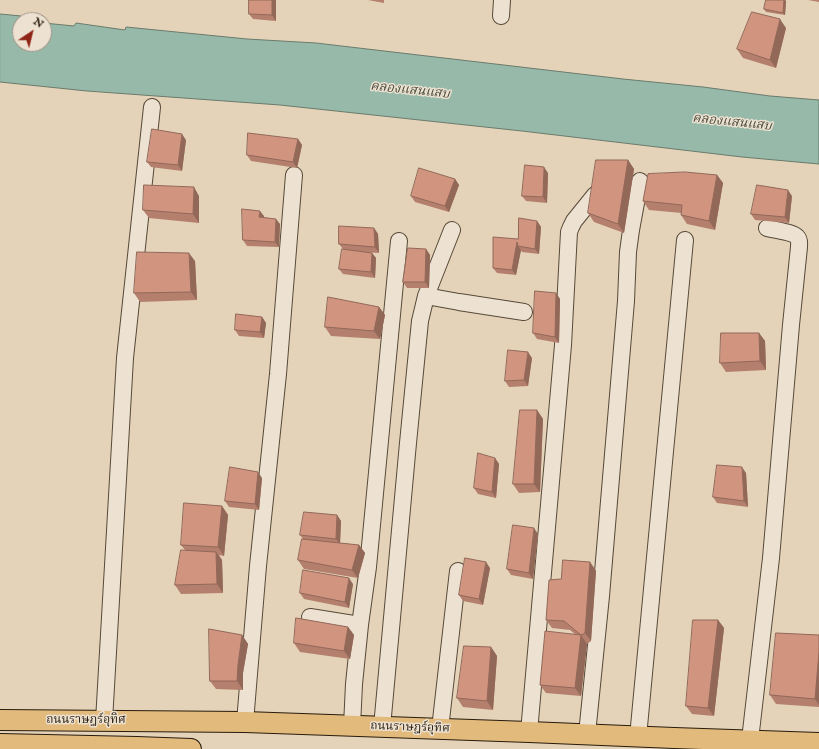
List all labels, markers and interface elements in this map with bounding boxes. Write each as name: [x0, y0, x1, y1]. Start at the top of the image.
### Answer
north arrow: [12, 12, 52, 52]
text: N: [30, 15, 46, 31]
water label: คลองแสนแสบ: [370, 79, 450, 103]
water label: คลองแสนแสบ: [692, 111, 772, 135]
street label: ถนนราษฎร์อุทิศ: [46, 714, 126, 728]
street label: ถนนราษฎร์อุทิศ: [370, 719, 450, 737]

